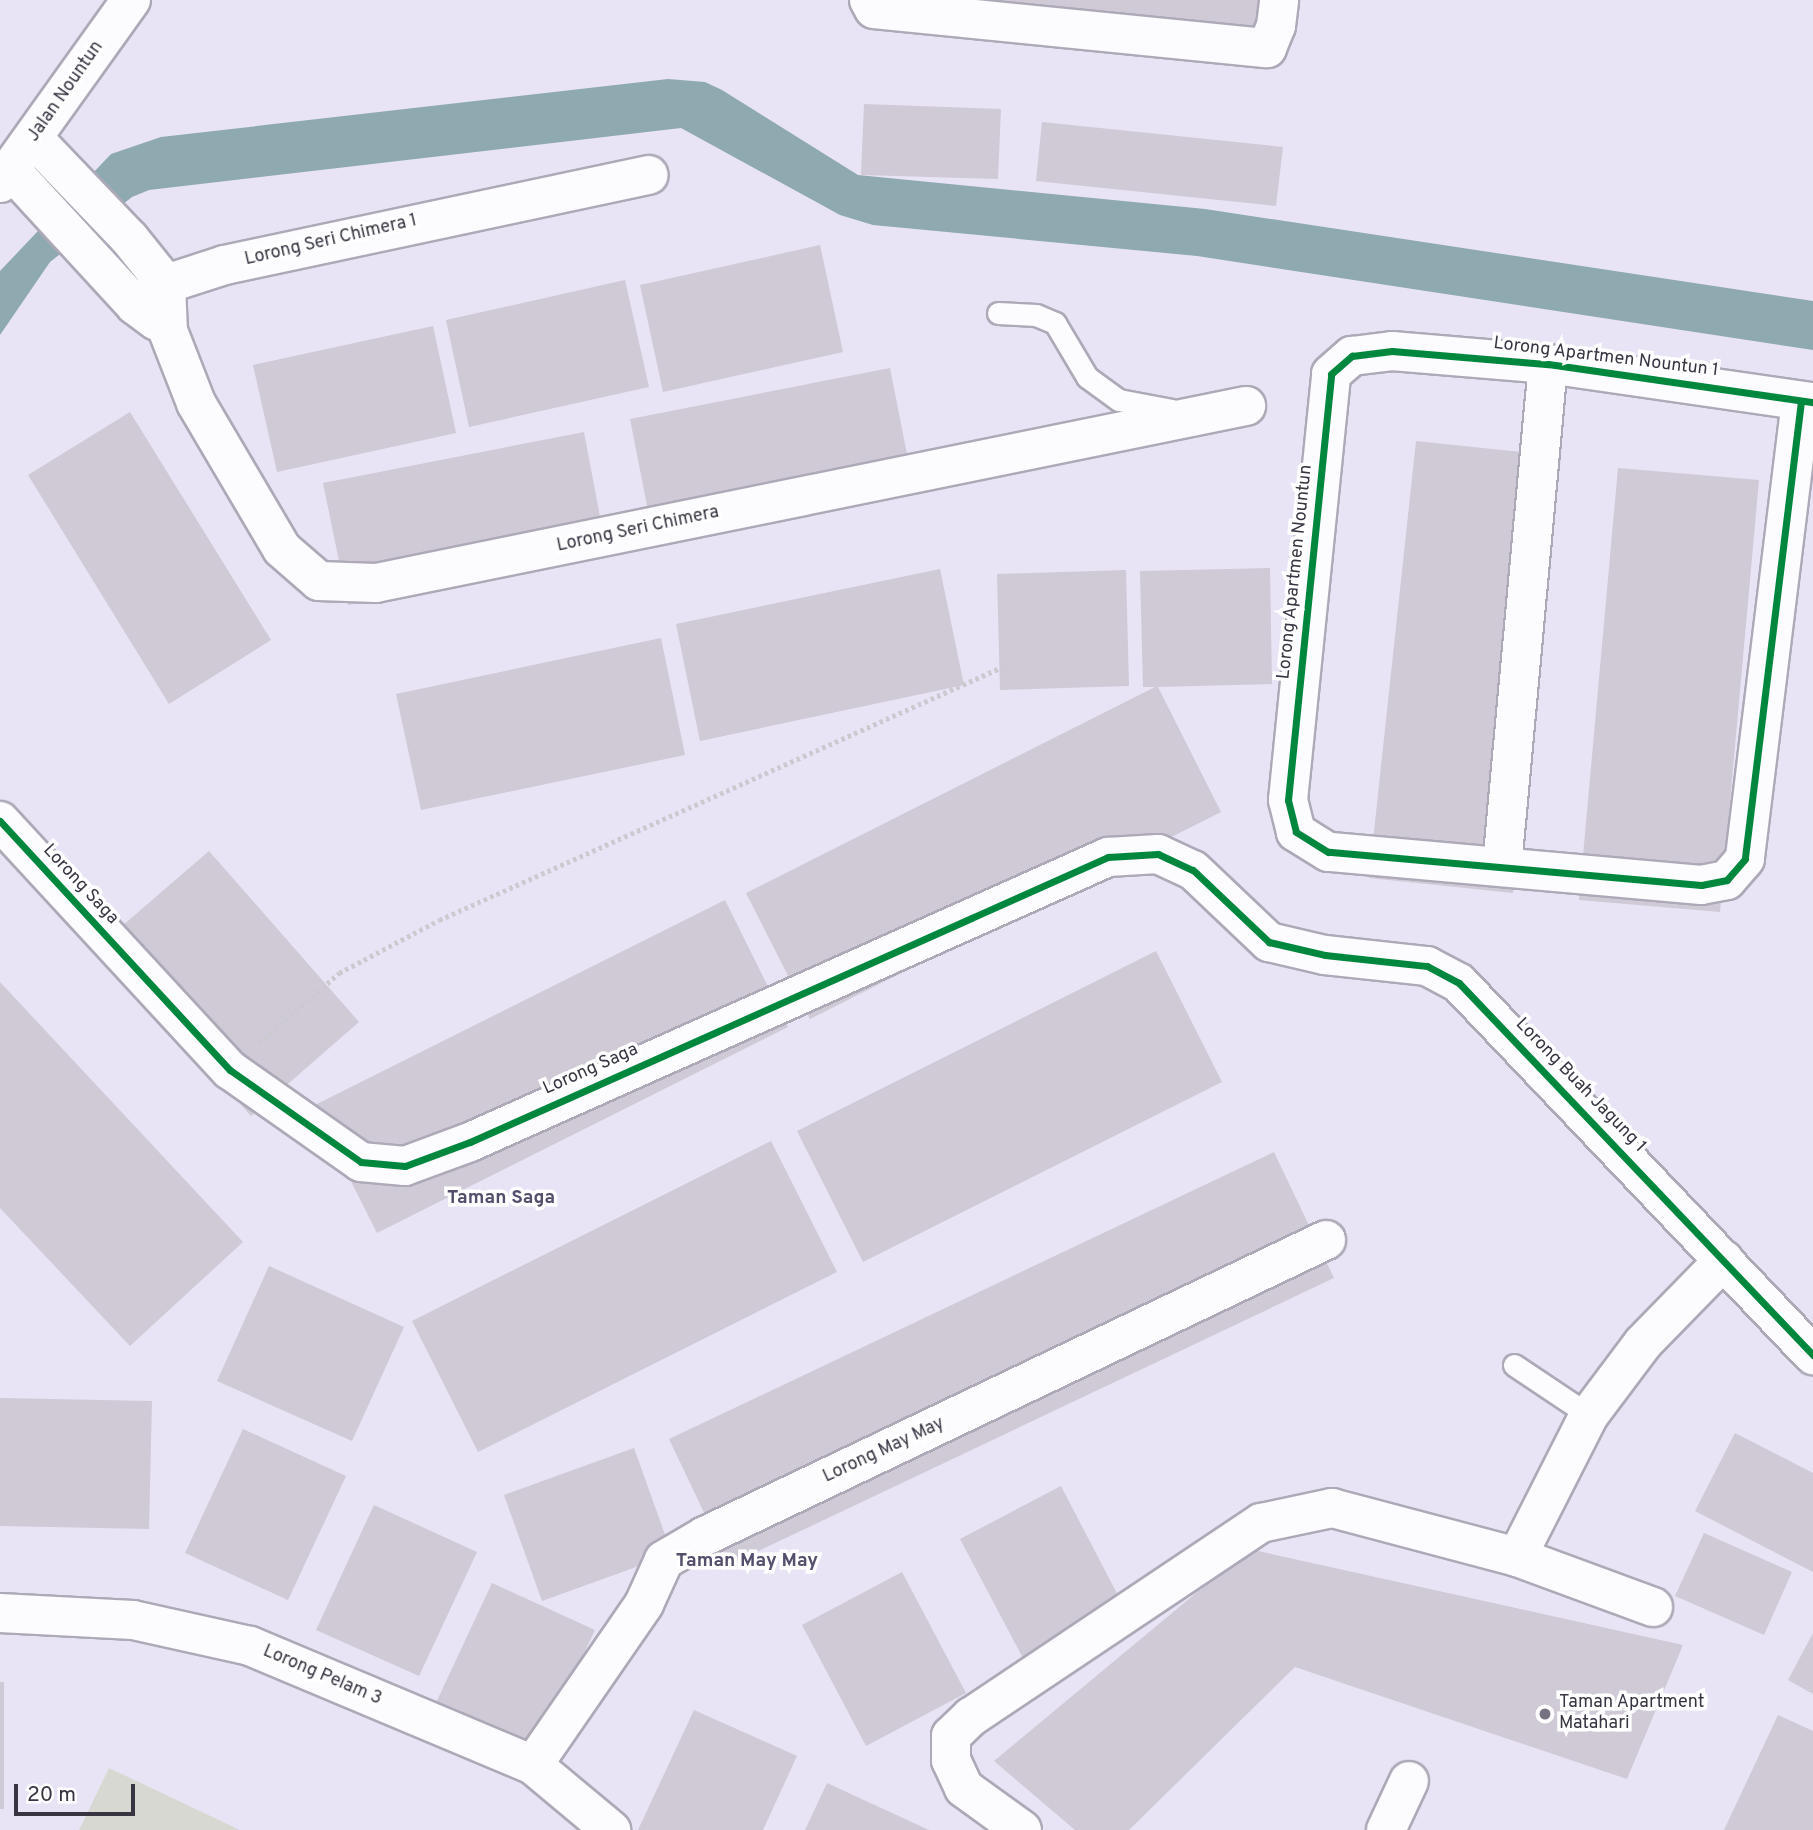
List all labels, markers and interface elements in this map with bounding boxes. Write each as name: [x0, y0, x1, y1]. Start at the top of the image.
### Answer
street label: Jalan Nountun: [23, 38, 109, 146]
street label: Lorong Seri Chimera 1: [243, 211, 419, 271]
street label: Lorong Apartmen Nountun 1: [1492, 333, 1720, 383]
street label: Lorong Apartmen Nountun: [1274, 463, 1318, 681]
street label: Lorong Seri Chimera: [555, 502, 721, 558]
street label: Lorong Saga: [37, 841, 123, 929]
street label: Lorong Buah Jagung 1: [1510, 1014, 1650, 1158]
street label: Lorong Saga: [540, 1039, 642, 1101]
district label: Taman Saga: [447, 1188, 555, 1210]
street label: Lorong May May: [820, 1413, 948, 1489]
district label: Taman May May: [676, 1551, 818, 1573]
street label: Lorong Pelam 3: [259, 1641, 385, 1711]
place label: Taman Apartment Matahari: [1559, 1693, 1705, 1736]
marker: Taman Apartment Matahari: [1537, 1706, 1553, 1722]
scale bar: [18, 1770, 138, 1814]
text: 20 m: [27, 1782, 76, 1809]

